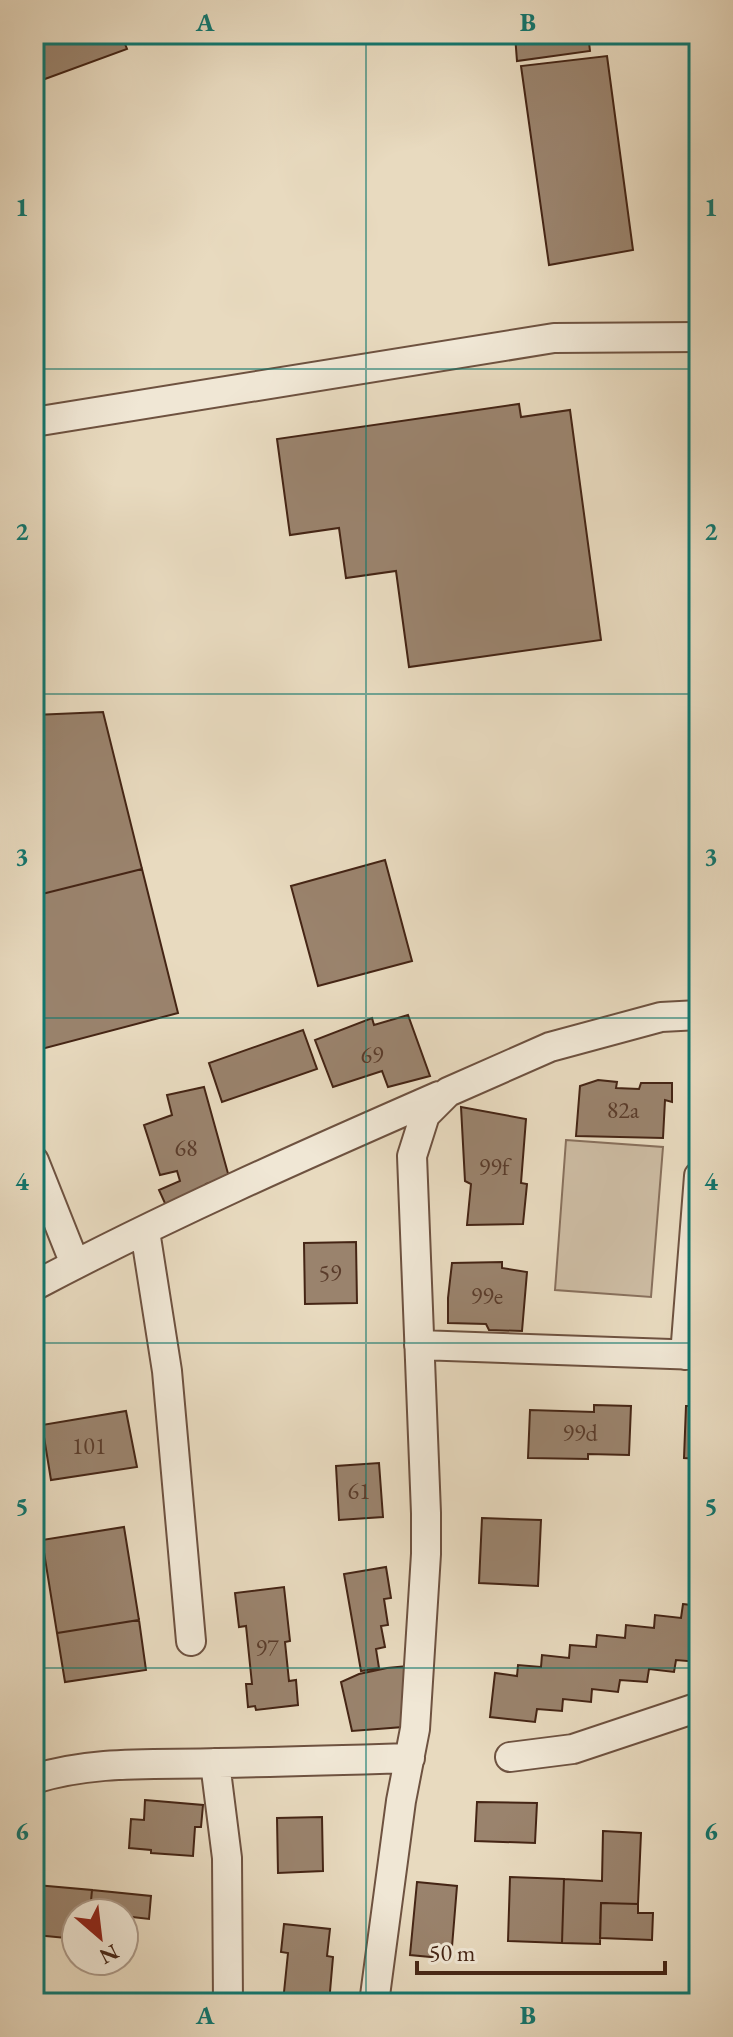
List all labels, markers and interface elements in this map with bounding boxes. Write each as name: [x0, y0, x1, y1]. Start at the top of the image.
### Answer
text: A: [195, 5, 215, 39]
text: B: [520, 5, 536, 39]
text: 1: [15, 190, 29, 224]
text: 1: [704, 190, 718, 224]
text: 2: [15, 514, 29, 548]
text: 2: [704, 514, 718, 548]
text: 3: [15, 839, 29, 873]
text: 3: [704, 839, 718, 873]
house number: 69: [360, 1039, 384, 1070]
house number: 82a: [607, 1094, 640, 1125]
house number: 68: [174, 1132, 198, 1163]
house number: 99f: [479, 1151, 513, 1182]
text: 4: [15, 1164, 29, 1198]
text: 4: [704, 1164, 718, 1198]
house number: 59: [318, 1257, 342, 1288]
house number: 99e: [471, 1280, 503, 1311]
house number: 99d: [562, 1417, 598, 1448]
house number: 101: [72, 1430, 106, 1461]
house number: 61: [347, 1475, 371, 1506]
text: 5: [15, 1489, 29, 1523]
text: 5: [704, 1489, 718, 1523]
house number: 97: [255, 1632, 279, 1663]
text: 6: [15, 1814, 29, 1848]
text: 6: [704, 1814, 718, 1848]
north arrow: [60, 1897, 140, 1977]
scale bar: [417, 1925, 665, 1975]
text: N: [94, 1937, 124, 1971]
text: 50 m: [429, 1937, 476, 1968]
text: A: [195, 1998, 215, 2032]
text: B: [520, 1998, 536, 2032]

